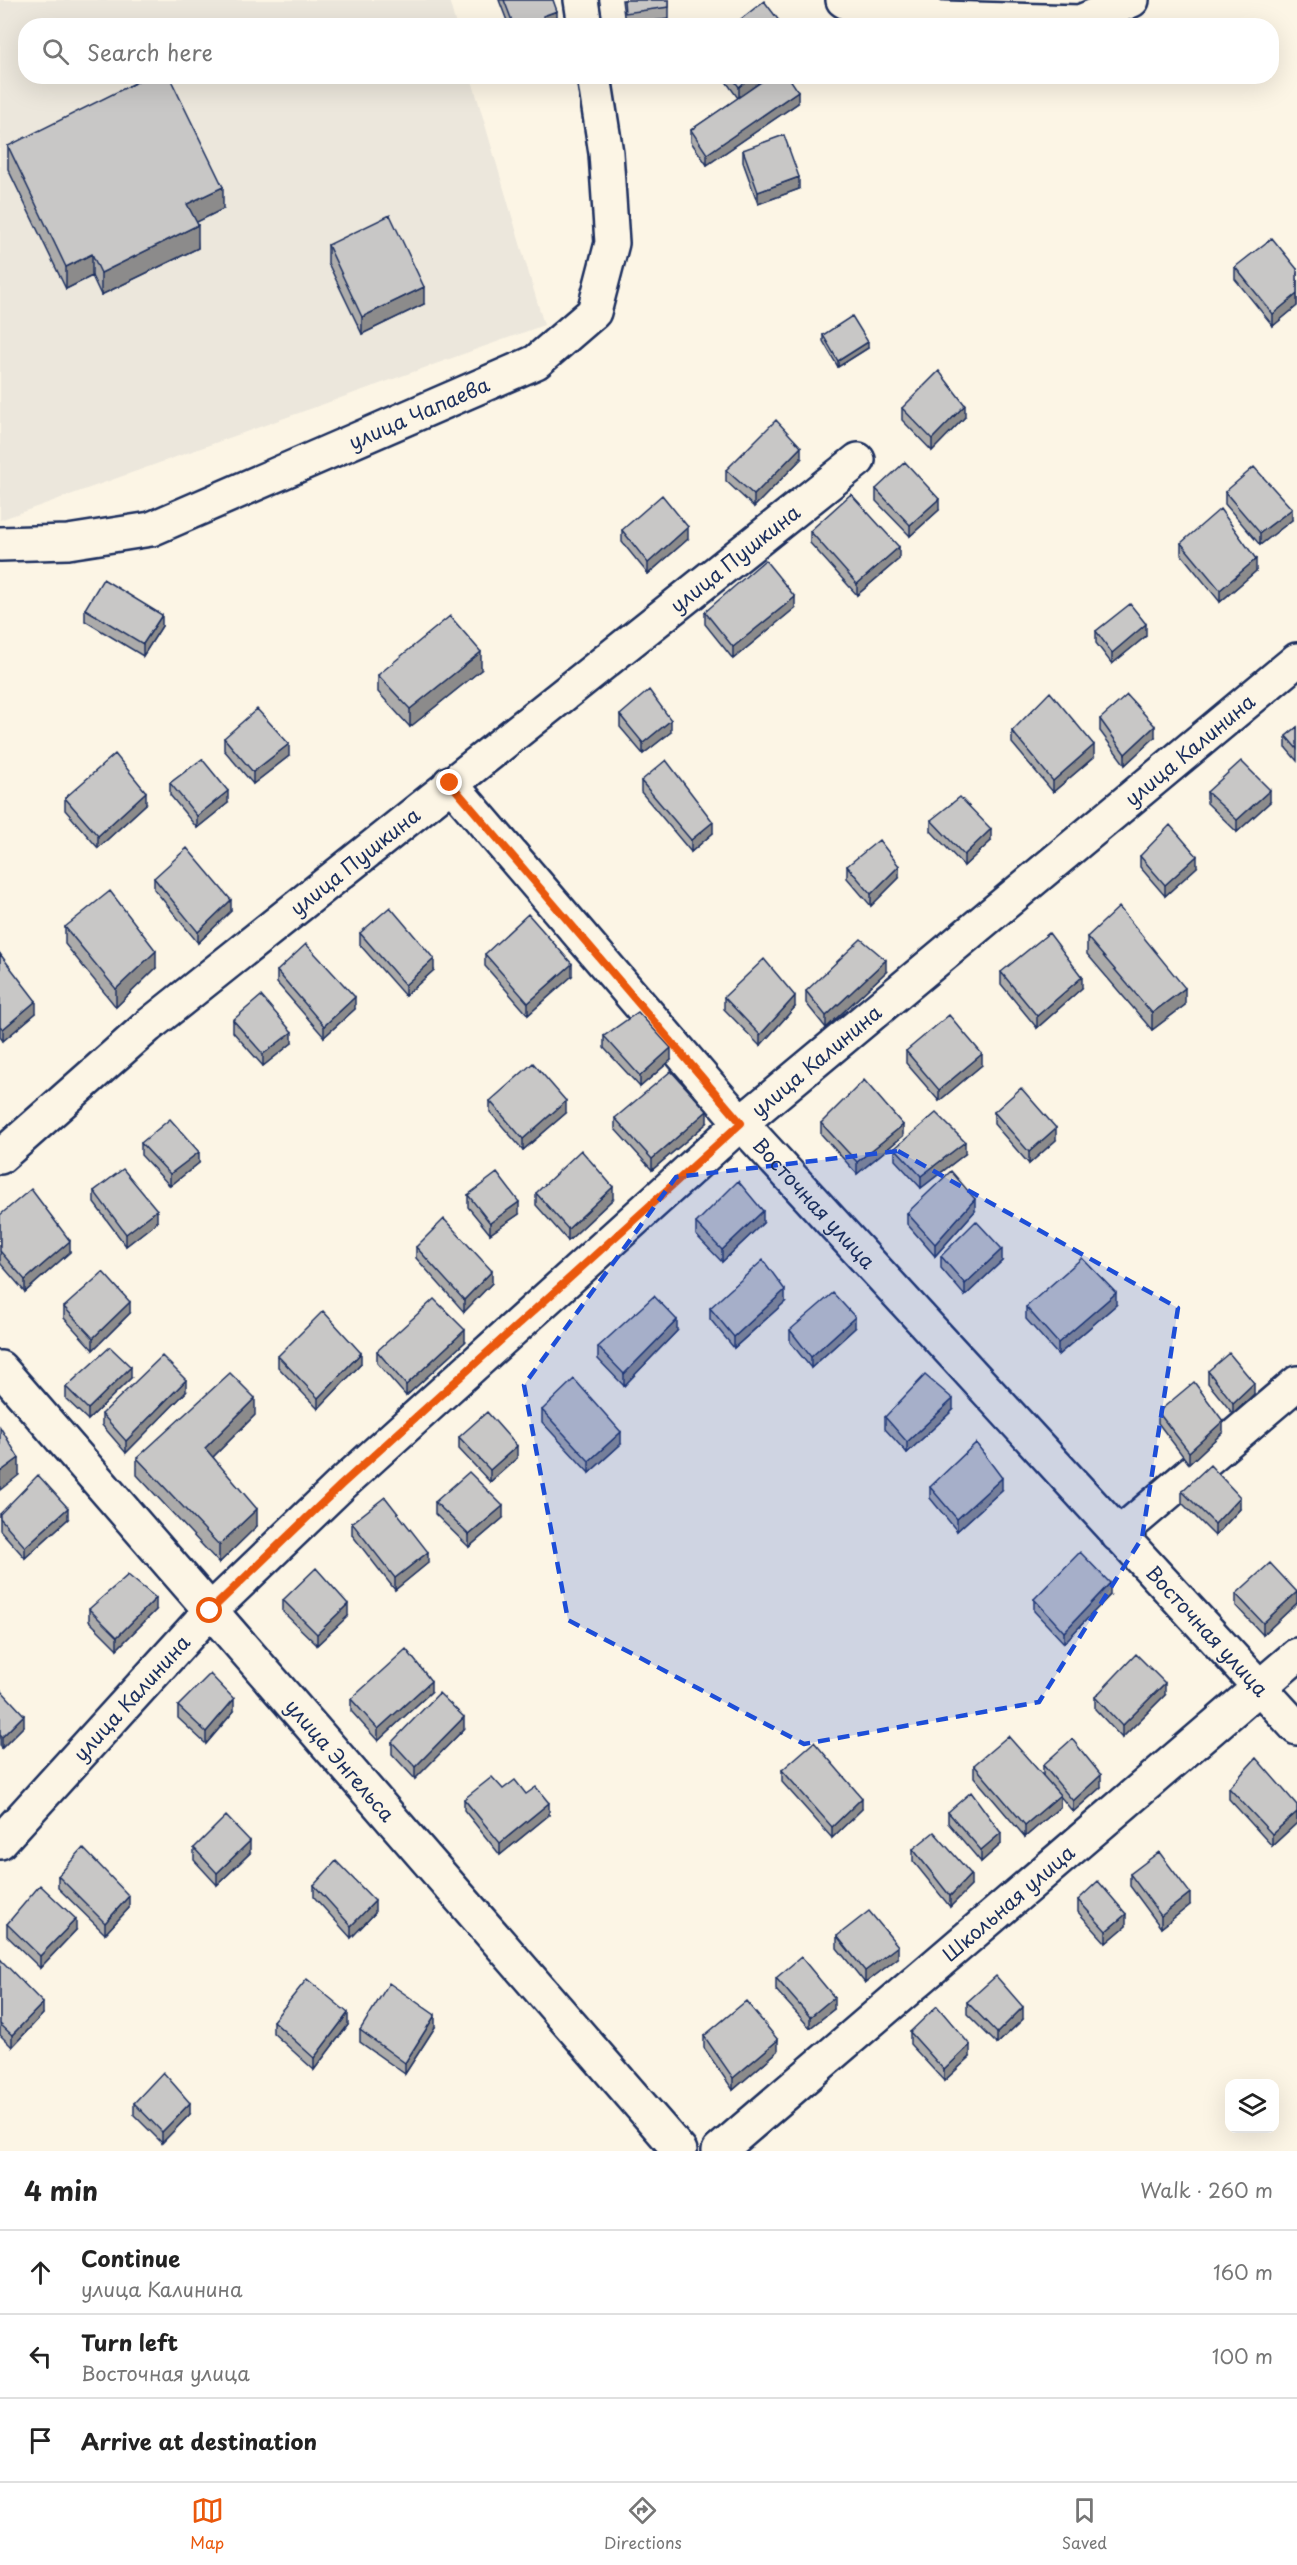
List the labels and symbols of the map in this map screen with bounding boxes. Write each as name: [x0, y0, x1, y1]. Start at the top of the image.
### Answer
street label: улица Чапаева: [344, 369, 495, 457]
street label: улица Пушкина: [663, 497, 806, 619]
street label: улица Калинина: [1118, 686, 1261, 813]
route end: [436, 769, 462, 795]
street label: улица Пушкина: [283, 800, 426, 922]
street label: улица Калинина: [744, 997, 888, 1124]
street label: Восточная улица: [746, 1131, 883, 1276]
street label: Восточная улица: [1139, 1558, 1276, 1703]
route start: [196, 1597, 222, 1623]
street label: улица Калинина: [66, 1627, 197, 1768]
street label: улица Энгельса: [278, 1692, 403, 1828]
street label: Школьная улица: [935, 1837, 1081, 1968]

